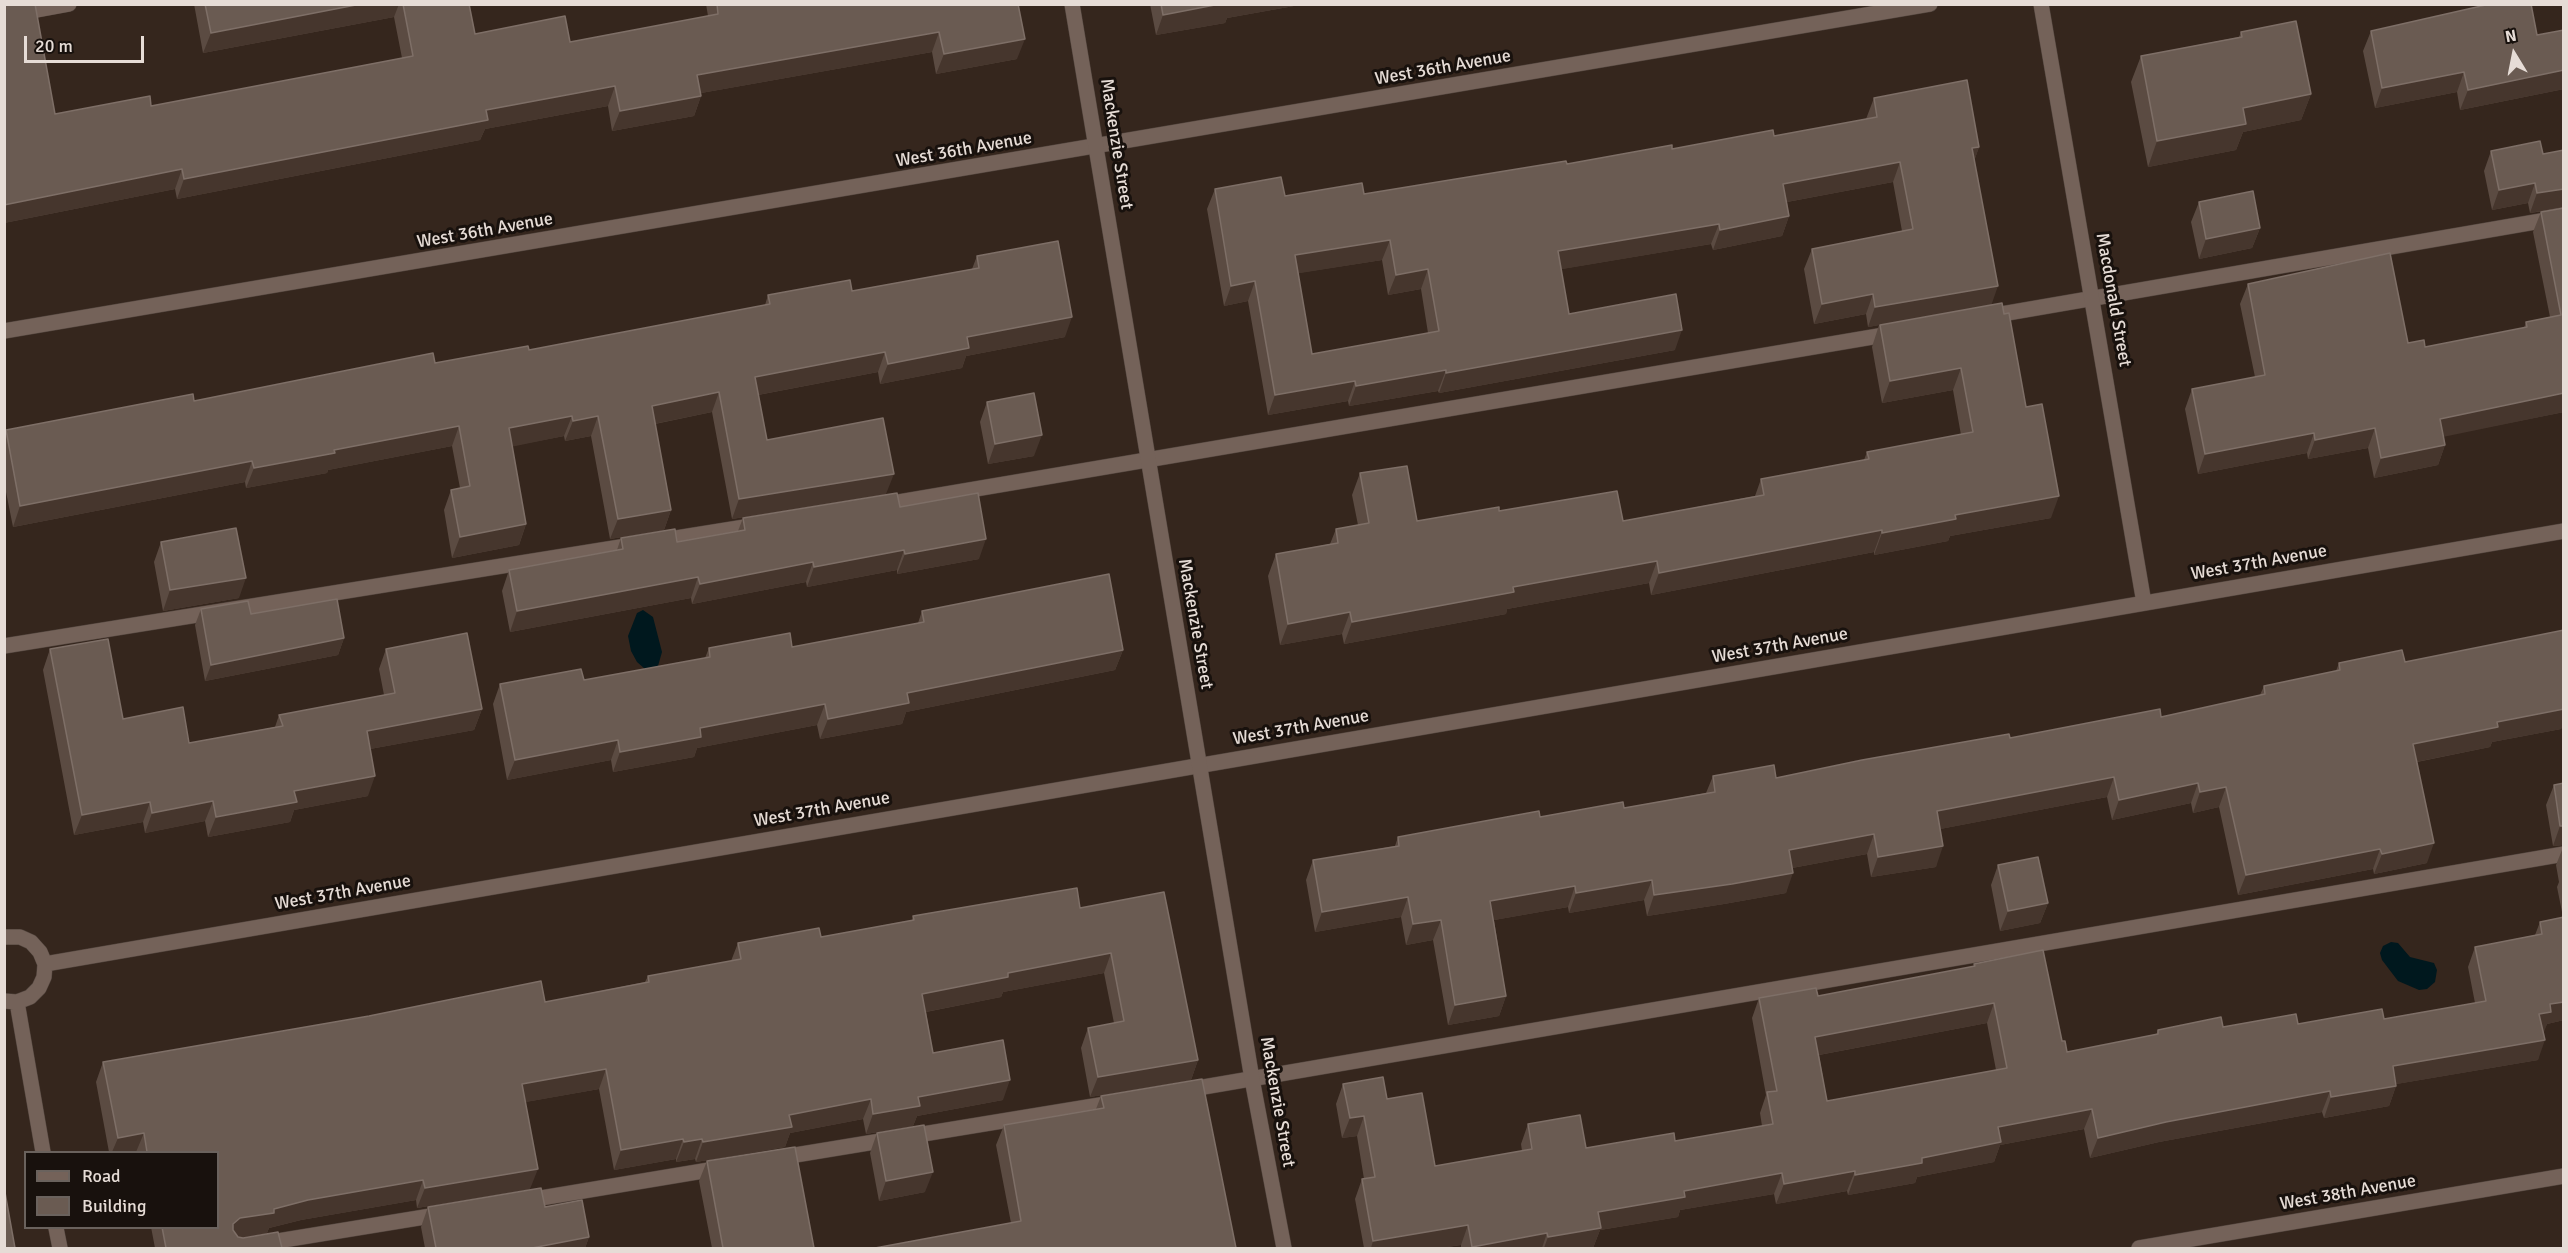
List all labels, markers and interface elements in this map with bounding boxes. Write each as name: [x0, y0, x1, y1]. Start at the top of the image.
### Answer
scale bar: [27, 24, 147, 62]
north arrow: [2484, 24, 2544, 84]
text: N: [2504, 25, 2518, 47]
text: 20 m: [35, 35, 73, 57]
street label: West 36th Avenue: [1373, 45, 1513, 91]
street label: Mackenzie Street: [1095, 77, 1137, 211]
street label: West 36th Avenue: [894, 127, 1034, 173]
street label: West 36th Avenue: [415, 208, 555, 254]
street label: Macdonald Street: [2091, 231, 2135, 369]
street label: West 37th Avenue: [2189, 540, 2329, 586]
street label: Mackenzie Street: [1173, 557, 1217, 691]
street label: West 37th Avenue: [1710, 623, 1850, 669]
street label: West 37th Avenue: [1231, 705, 1371, 751]
street label: West 37th Avenue: [752, 787, 892, 833]
street label: West 37th Avenue: [273, 870, 413, 916]
street label: Mackenzie Street: [1255, 1035, 1299, 1169]
legend: [24, 1151, 219, 1229]
text: Road: [82, 1165, 121, 1187]
street label: West 38th Avenue: [2278, 1170, 2418, 1216]
text: Building: [82, 1195, 146, 1217]

